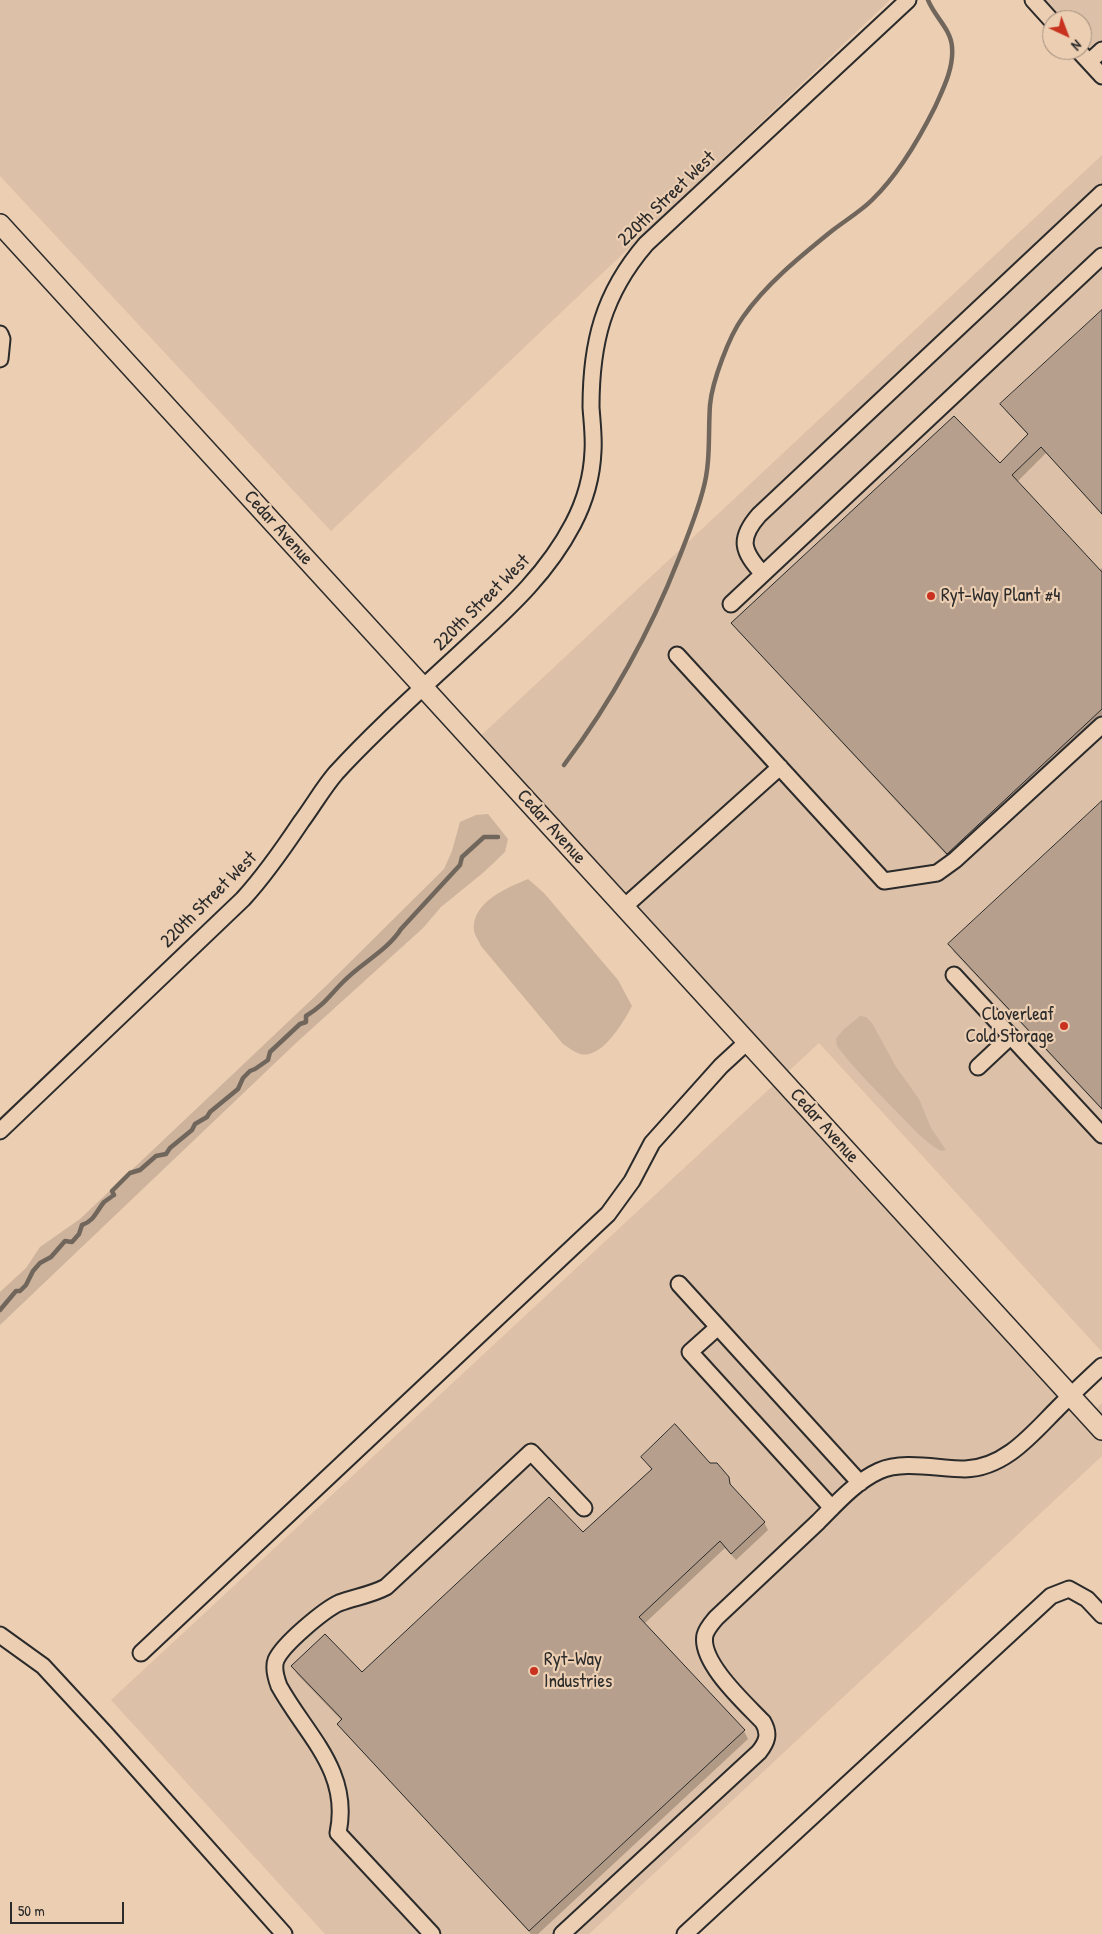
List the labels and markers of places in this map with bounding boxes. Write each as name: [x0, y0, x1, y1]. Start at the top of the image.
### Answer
place label: Ryt-Way Plant #4: [941, 585, 1060, 607]
marker: Ryt-Way Plant #4: [925, 590, 937, 602]
place label: Cloverleaf Cold Storage: [965, 1004, 1054, 1048]
marker: Cloverleaf Cold Storage: [1058, 1020, 1070, 1032]
place label: Ryt-Way Industries: [544, 1649, 612, 1693]
marker: Ryt-Way Industries: [528, 1665, 540, 1677]

